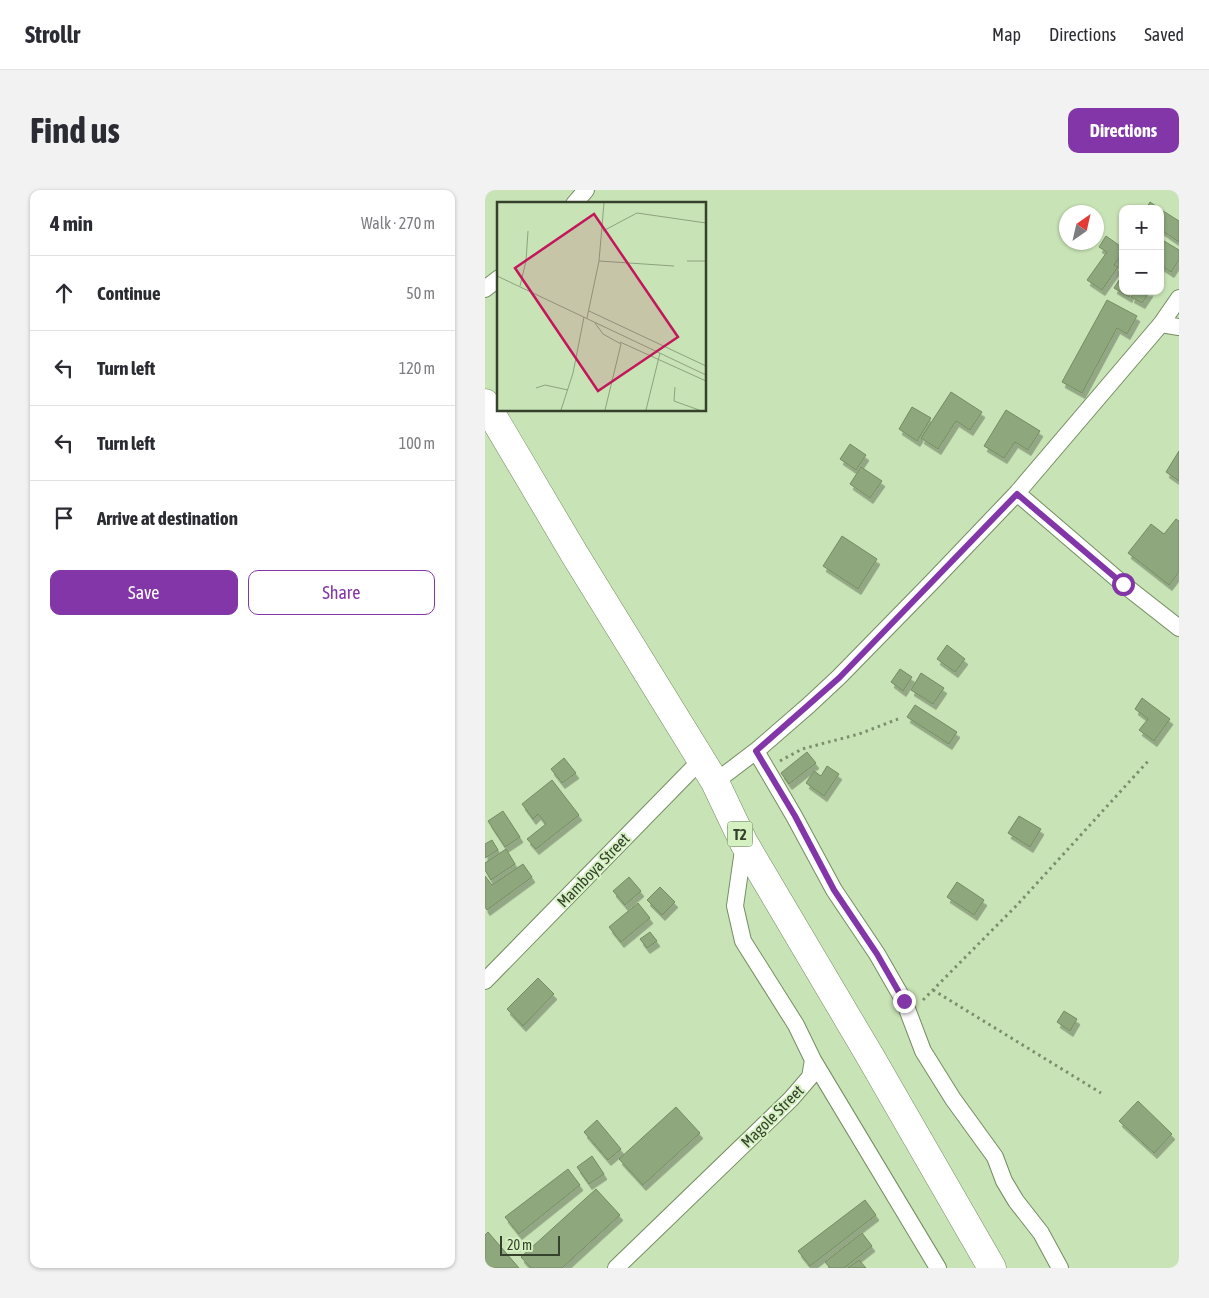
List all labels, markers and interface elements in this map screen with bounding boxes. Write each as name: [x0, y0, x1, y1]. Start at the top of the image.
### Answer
text: Strollr: [25, 21, 80, 48]
text: Map: [992, 24, 1021, 45]
text: Directions: [1049, 24, 1116, 45]
text: Saved: [1144, 24, 1184, 45]
button: Directions: [1068, 108, 1179, 153]
text: Find us: [30, 110, 120, 150]
inset map: [497, 202, 706, 411]
north arrow: [1059, 205, 1104, 250]
map controls: [1119, 205, 1164, 295]
button: +: [1119, 205, 1164, 250]
text: 4 min: [50, 211, 93, 235]
text: Walk · 270 m: [361, 214, 435, 232]
button: −: [1119, 250, 1164, 295]
icon: ahead: [50, 279, 78, 307]
text: Continue: [97, 282, 161, 304]
text: 50 m: [406, 284, 435, 302]
icon: left: [50, 354, 78, 382]
text: Turn left: [97, 357, 155, 379]
text: 120 m: [399, 359, 435, 377]
icon: left: [50, 429, 78, 457]
text: Turn left: [97, 432, 155, 454]
text: 100 m: [399, 434, 435, 452]
icon: arrive: [50, 504, 78, 532]
text: Arrive at destination: [97, 507, 238, 529]
button: Save: [50, 570, 238, 615]
button: Share: [248, 570, 435, 615]
route start: [1112, 573, 1135, 596]
road number: T2: [727, 822, 753, 846]
street label: Mamboya Street: [553, 829, 634, 911]
route end: [893, 990, 916, 1013]
street label: Magole Street: [737, 1081, 808, 1152]
scale bar: [500, 1233, 560, 1256]
text: 20 m: [507, 1237, 532, 1253]

